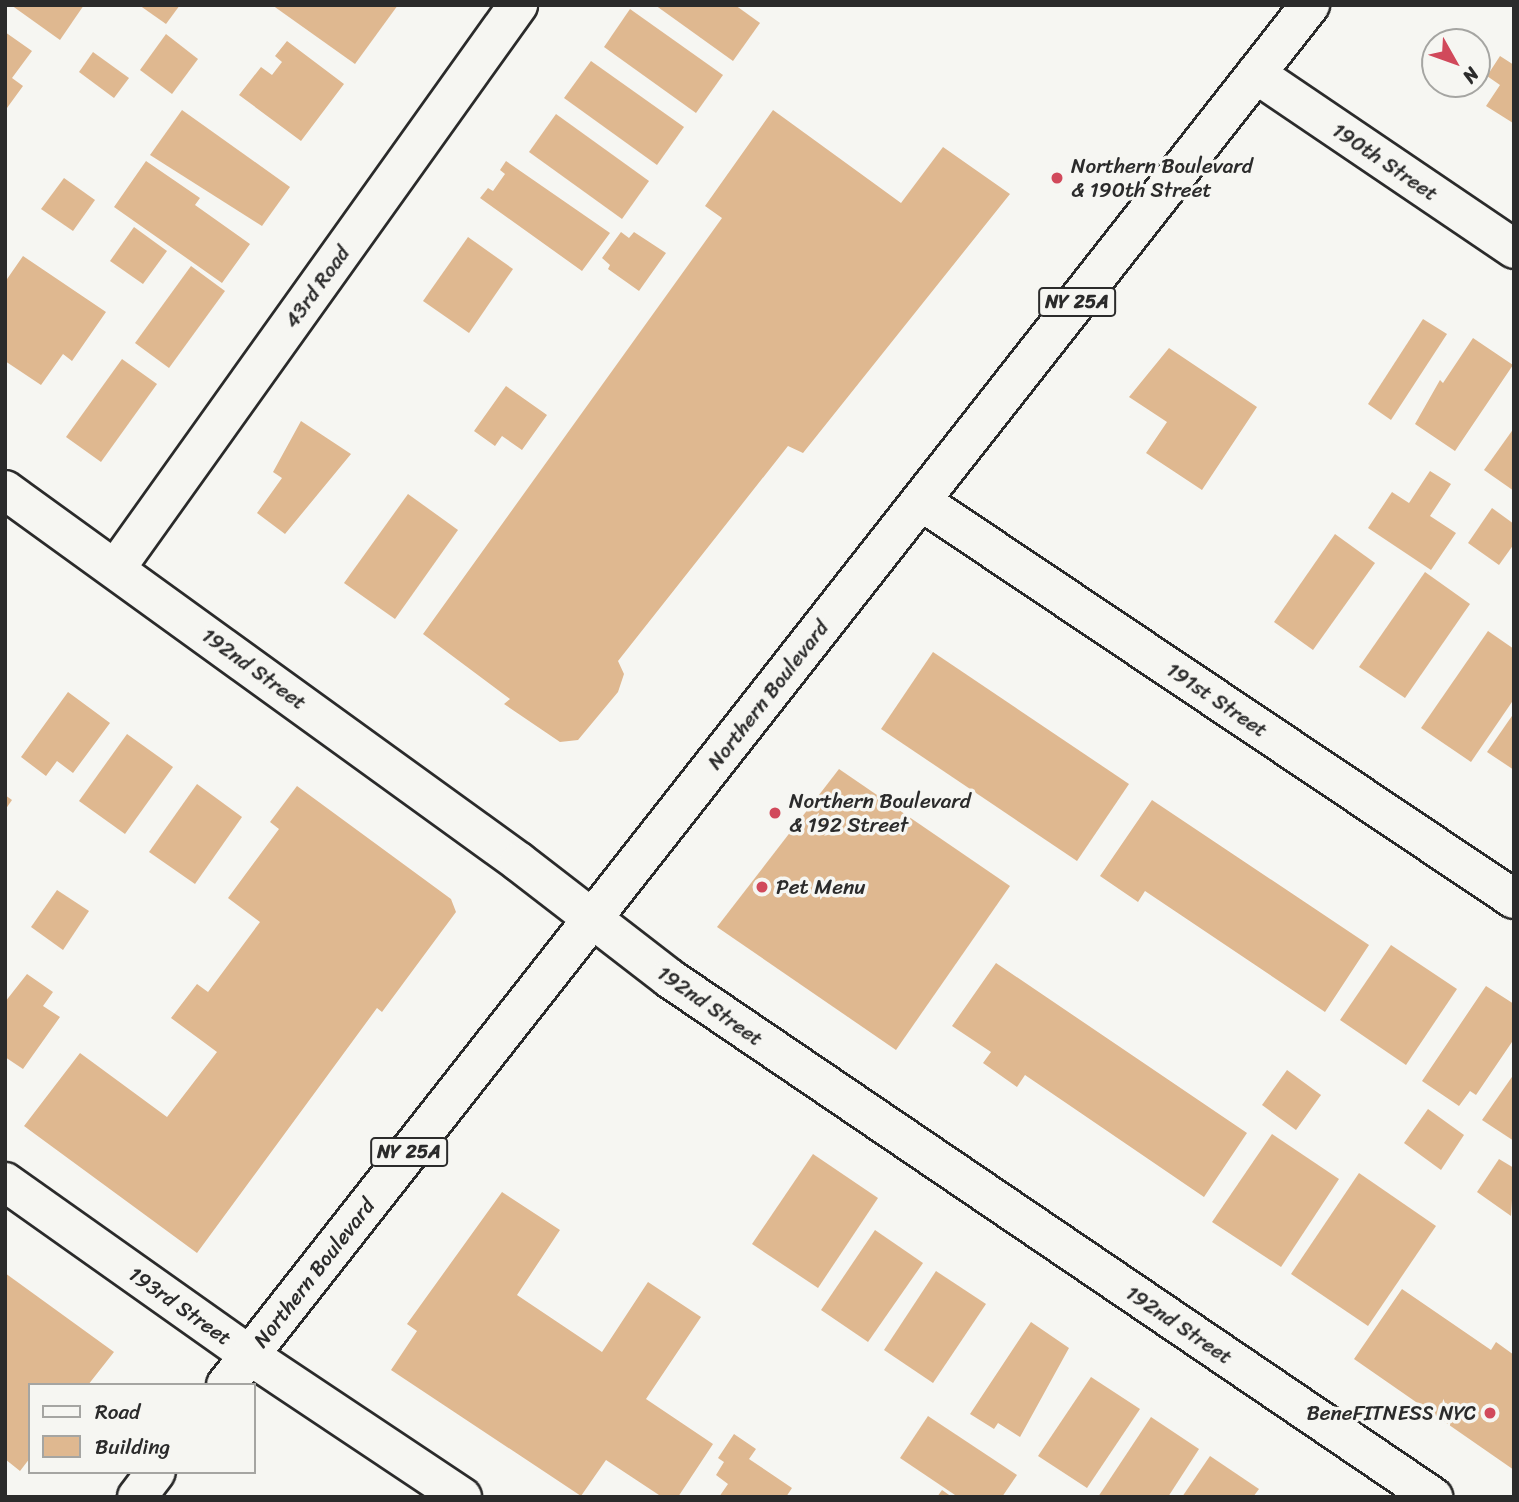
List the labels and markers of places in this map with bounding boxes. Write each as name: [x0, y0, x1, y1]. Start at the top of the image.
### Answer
place label: Northern Boulevard & 190th Street: [1071, 153, 1252, 203]
marker: Northern Boulevard & 190th Street: [1049, 170, 1065, 186]
place label: Northern Boulevard & 192 Street: [789, 788, 970, 838]
marker: Northern Boulevard & 192 Street: [767, 805, 783, 821]
place label: Pet Menu: [776, 874, 865, 900]
marker: Pet Menu: [754, 879, 770, 895]
place label: BeneFITNESS NYC: [1307, 1400, 1476, 1426]
marker: BeneFITNESS NYC: [1482, 1405, 1498, 1421]

